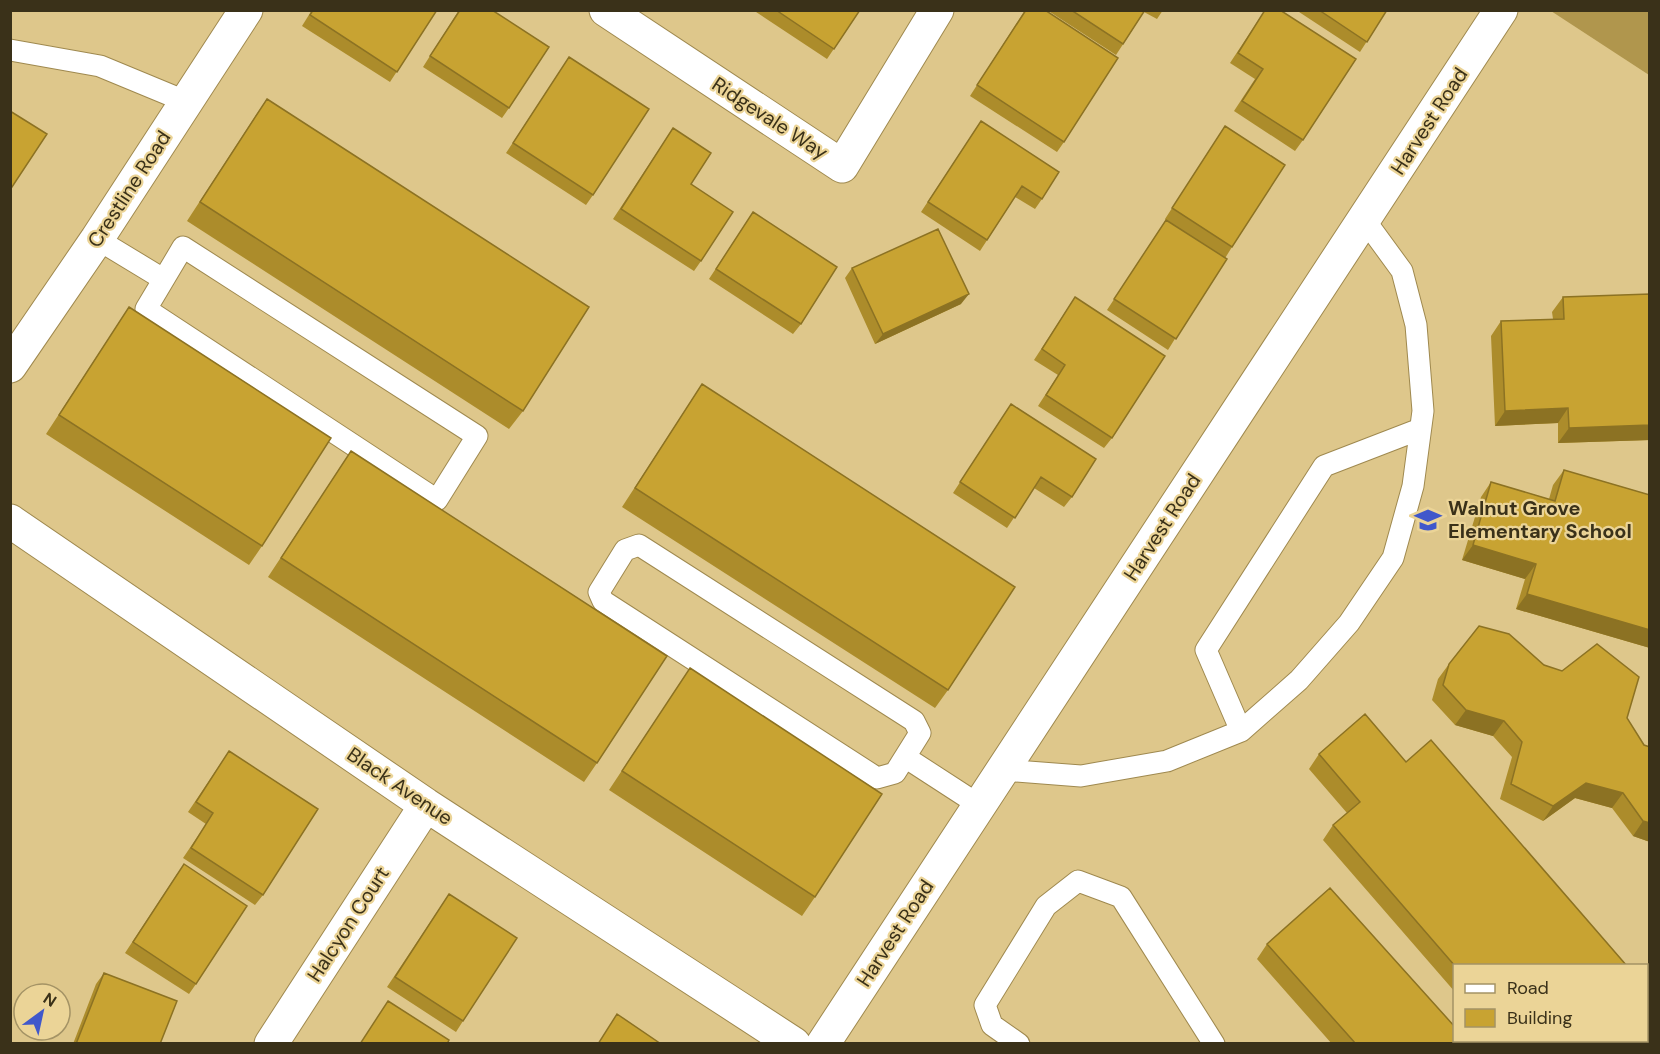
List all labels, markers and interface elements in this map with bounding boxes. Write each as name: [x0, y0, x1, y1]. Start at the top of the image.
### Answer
street label: Harvest Road: [1385, 62, 1473, 180]
street label: Ridgevale Way: [707, 71, 833, 165]
street label: Crestline Road: [82, 126, 176, 252]
street label: Harvest Road: [1118, 468, 1206, 586]
place label: Walnut Grove Elementary School: [1448, 495, 1632, 544]
school or university icon: Walnut Grove Elementary School: [1413, 505, 1443, 535]
street label: Black Avenue: [342, 741, 458, 831]
street label: Halcyon Court: [301, 861, 395, 986]
street label: Harvest Road: [851, 874, 939, 992]
legend: [1453, 964, 1648, 1042]
text: Road: [1507, 976, 1549, 1000]
north arrow: [12, 982, 72, 1042]
text: N: [39, 988, 61, 1012]
text: Building: [1507, 1006, 1572, 1030]

